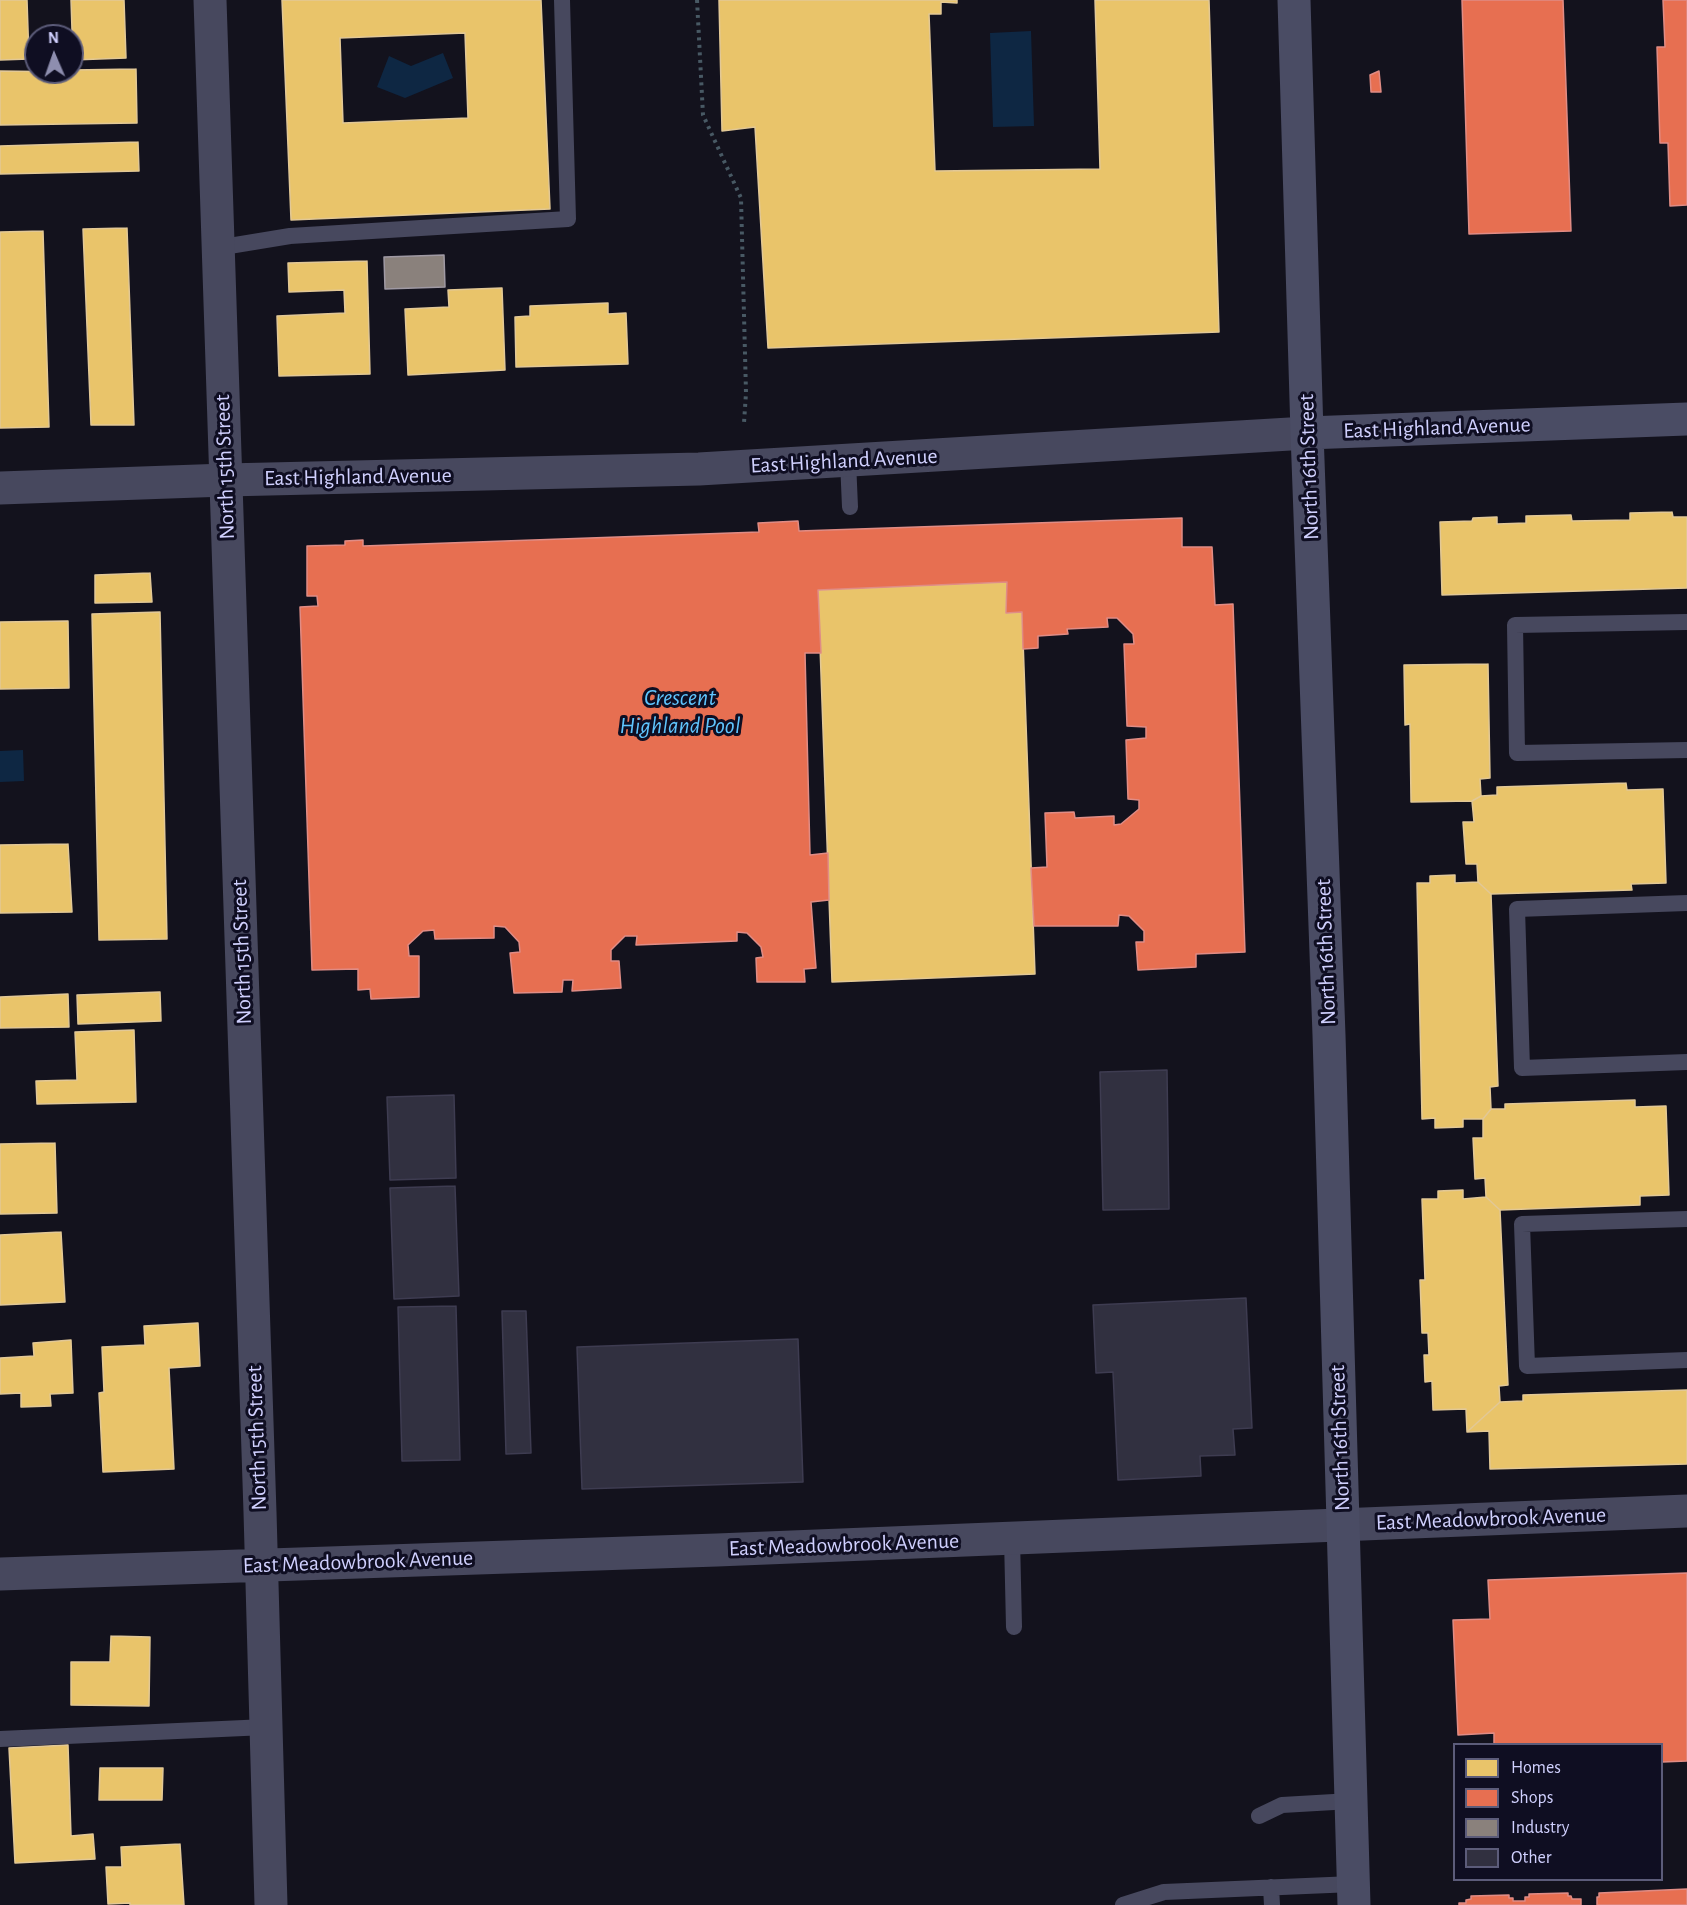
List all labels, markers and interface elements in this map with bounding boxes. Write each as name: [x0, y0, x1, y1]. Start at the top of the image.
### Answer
north arrow: [24, 24, 84, 84]
text: N: [48, 30, 59, 46]
street label: North 15th Street: [209, 394, 241, 540]
street label: North 16th Street: [1293, 394, 1325, 540]
street label: East Highland Avenue: [1343, 412, 1531, 444]
street label: East Highland Avenue: [750, 443, 938, 479]
street label: East Highland Avenue: [264, 462, 452, 492]
water label: Crescent Highland Pool: [619, 684, 741, 740]
street label: North 15th Street: [226, 879, 258, 1025]
street label: North 16th Street: [1310, 879, 1342, 1025]
street label: North 15th Street: [241, 1365, 273, 1511]
street label: North 16th Street: [1324, 1365, 1356, 1511]
street label: East Meadowbrook Avenue: [1375, 1502, 1607, 1536]
street label: East Meadowbrook Avenue: [728, 1528, 960, 1562]
street label: East Meadowbrook Avenue: [242, 1545, 474, 1579]
legend: [1453, 1743, 1663, 1881]
text: Homes: [1511, 1759, 1561, 1777]
text: Shops: [1511, 1789, 1553, 1807]
text: Industry: [1511, 1819, 1570, 1837]
text: Other: [1511, 1849, 1552, 1867]

